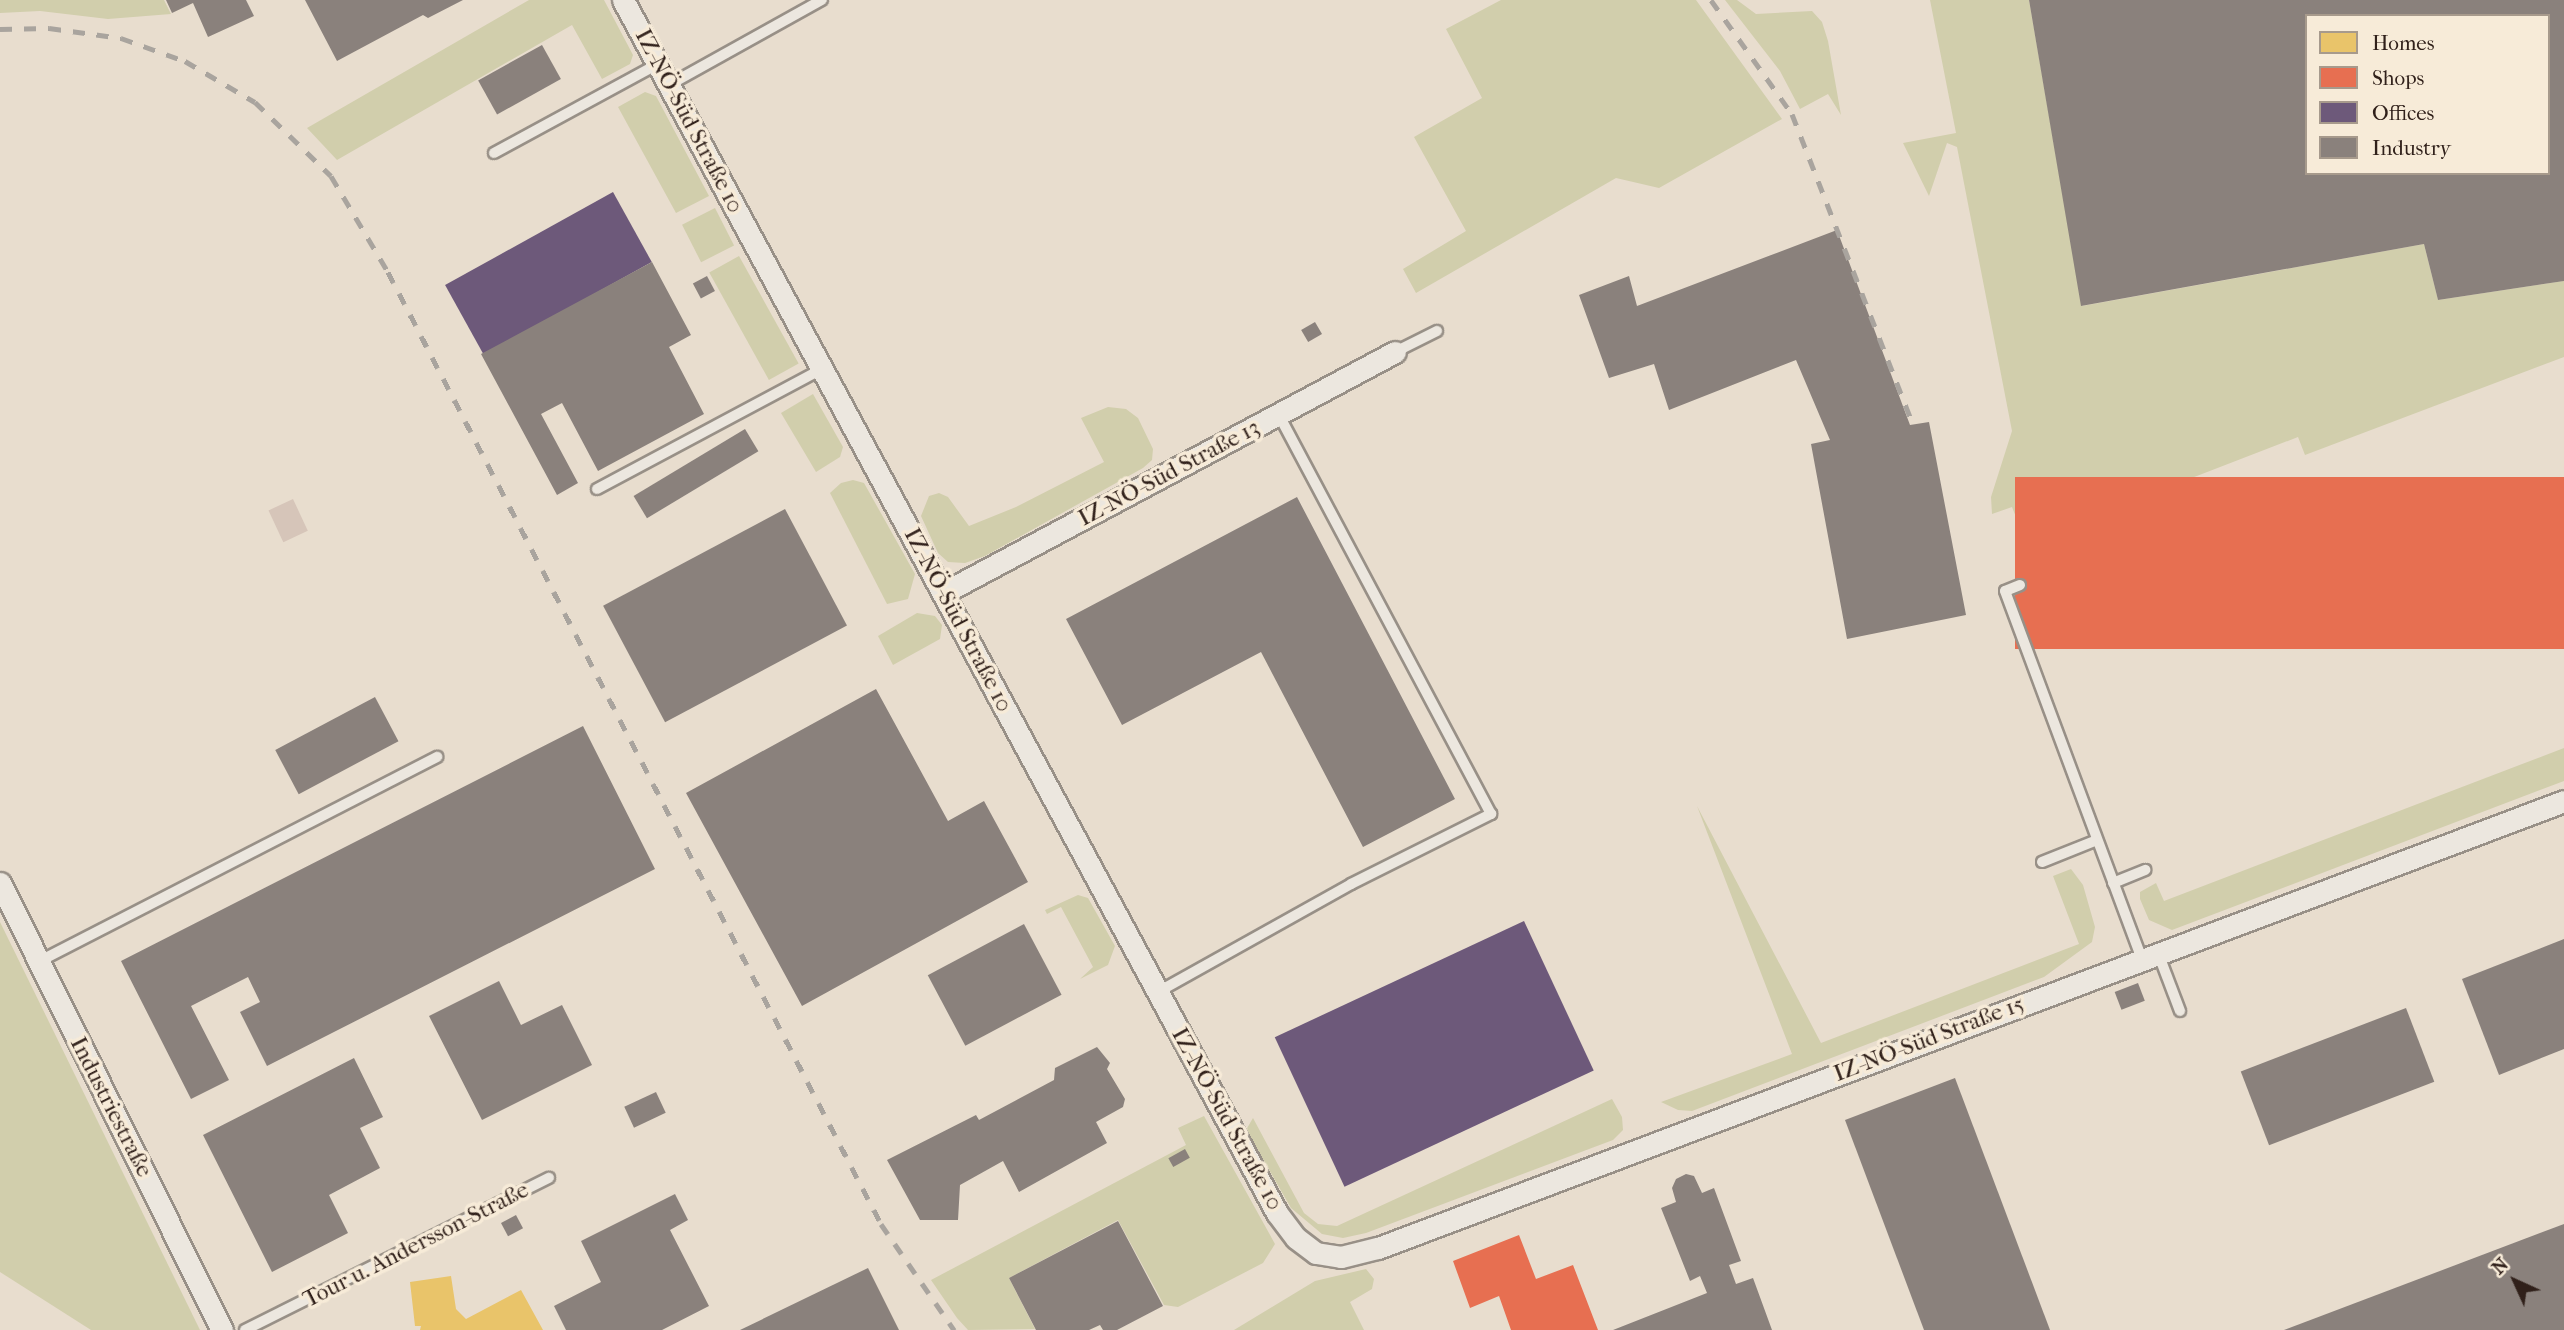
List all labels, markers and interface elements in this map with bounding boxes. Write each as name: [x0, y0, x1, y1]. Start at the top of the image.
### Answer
legend: [2305, 14, 2550, 175]
street label: IZ-NÖ-Süd Straße 10: [629, 24, 749, 218]
text: Homes: [2372, 31, 2434, 55]
text: Shops: [2372, 66, 2424, 90]
text: Offices: [2372, 101, 2434, 125]
text: Industry: [2372, 136, 2451, 160]
street label: IZ-NÖ-Süd Straße 13: [1074, 414, 1264, 532]
street label: IZ-NÖ-Süd Straße 10: [898, 523, 1018, 717]
street label: IZ-NÖ-Süd Straße 15: [1830, 990, 2028, 1088]
street label: IZ-NÖ-Süd Straße 10: [1165, 1023, 1289, 1215]
street label: Industriestraße: [64, 1032, 158, 1182]
street label: Tour u. Andersson-Straße: [299, 1176, 533, 1314]
north arrow: [2480, 1246, 2550, 1316]
text: N: [2487, 1253, 2513, 1279]

